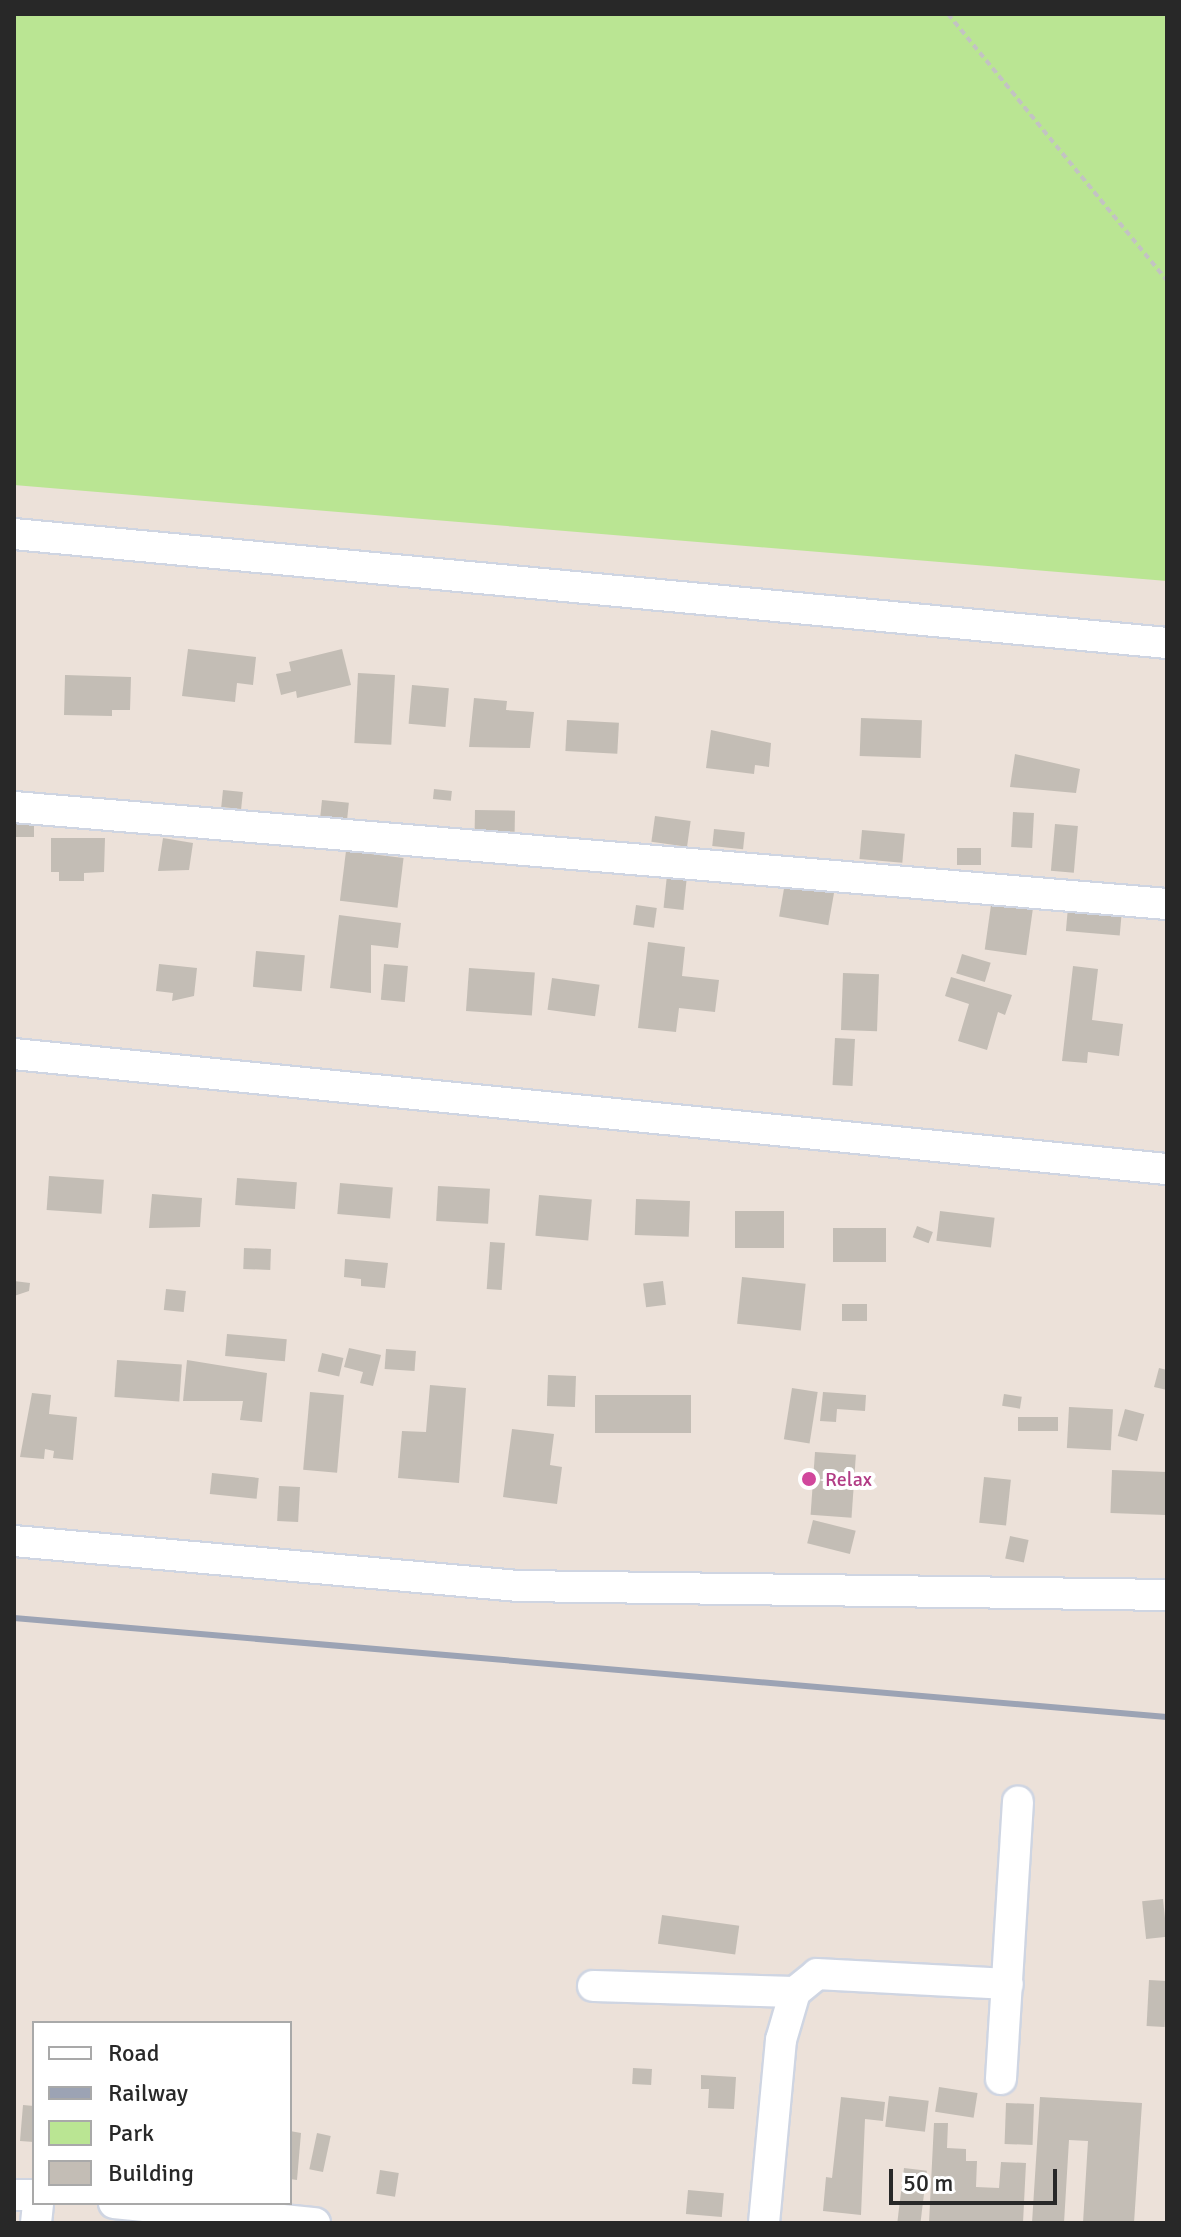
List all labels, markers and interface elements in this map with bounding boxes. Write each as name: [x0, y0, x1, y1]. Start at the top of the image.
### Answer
place label: Relax: [825, 1467, 872, 1491]
marker: Relax: [800, 1470, 818, 1488]
legend: [32, 2021, 292, 2205]
text: Road: [108, 2038, 159, 2068]
text: Railway: [108, 2078, 188, 2108]
text: Park: [108, 2118, 154, 2148]
scale bar: [893, 2153, 1061, 2203]
text: Building: [108, 2158, 194, 2188]
text: 50 m: [903, 2168, 953, 2198]

